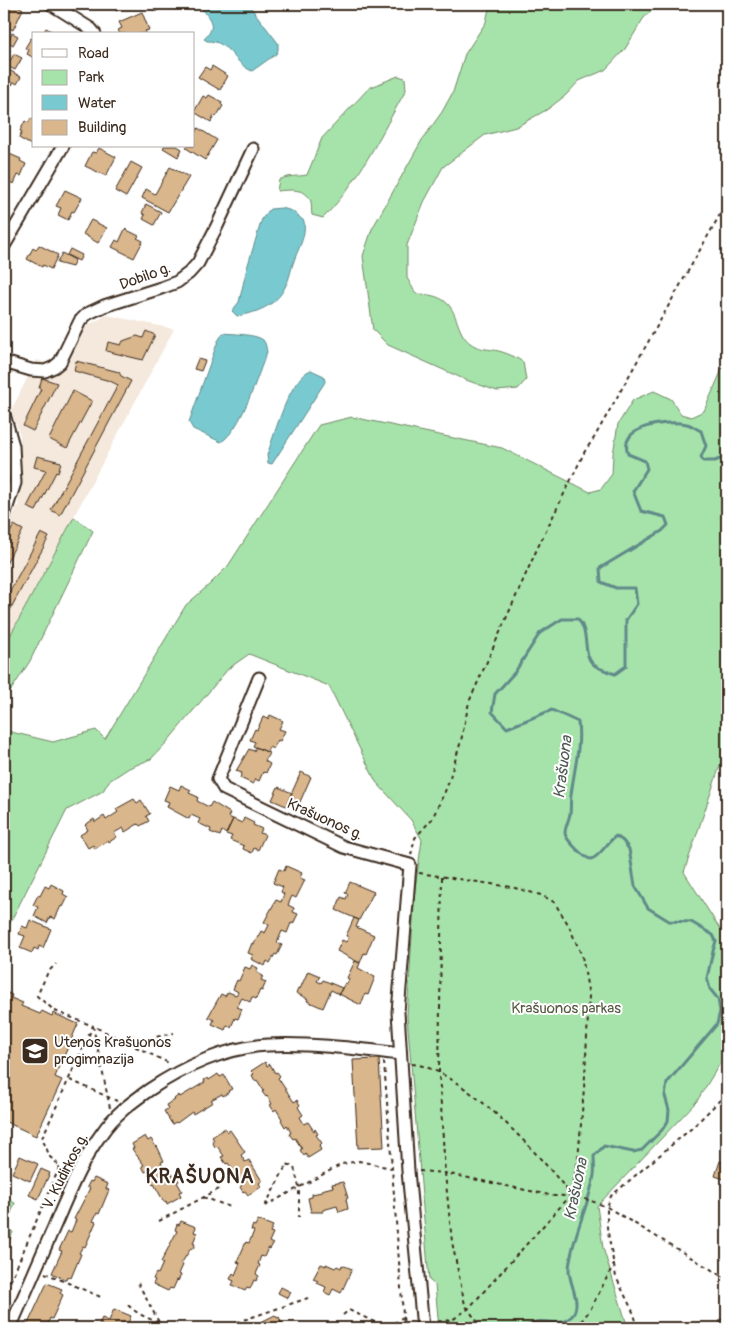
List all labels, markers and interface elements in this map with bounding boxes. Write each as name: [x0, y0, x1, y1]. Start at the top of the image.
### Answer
legend: [32, 32, 195, 148]
text: Road: [78, 44, 109, 63]
text: Park: [78, 68, 105, 87]
text: Water: [78, 94, 117, 113]
text: Building: [78, 118, 126, 137]
street label: Dobilo g.: [117, 258, 173, 294]
water label: Krašuona: [549, 733, 577, 800]
street label: Krašuonos g.: [284, 794, 366, 845]
park label: Krašuonos parkas: [511, 999, 621, 1018]
place label: Utenos Krašuonos progimnazija: [54, 1033, 171, 1069]
school or university icon: Utenos Krašuonos progimnazija: [20, 1036, 50, 1066]
street label: V. Kudirkos g.: [38, 1130, 93, 1212]
water label: Krašuona: [560, 1155, 593, 1222]
district label: KRAŠUONA: [146, 1163, 254, 1189]

